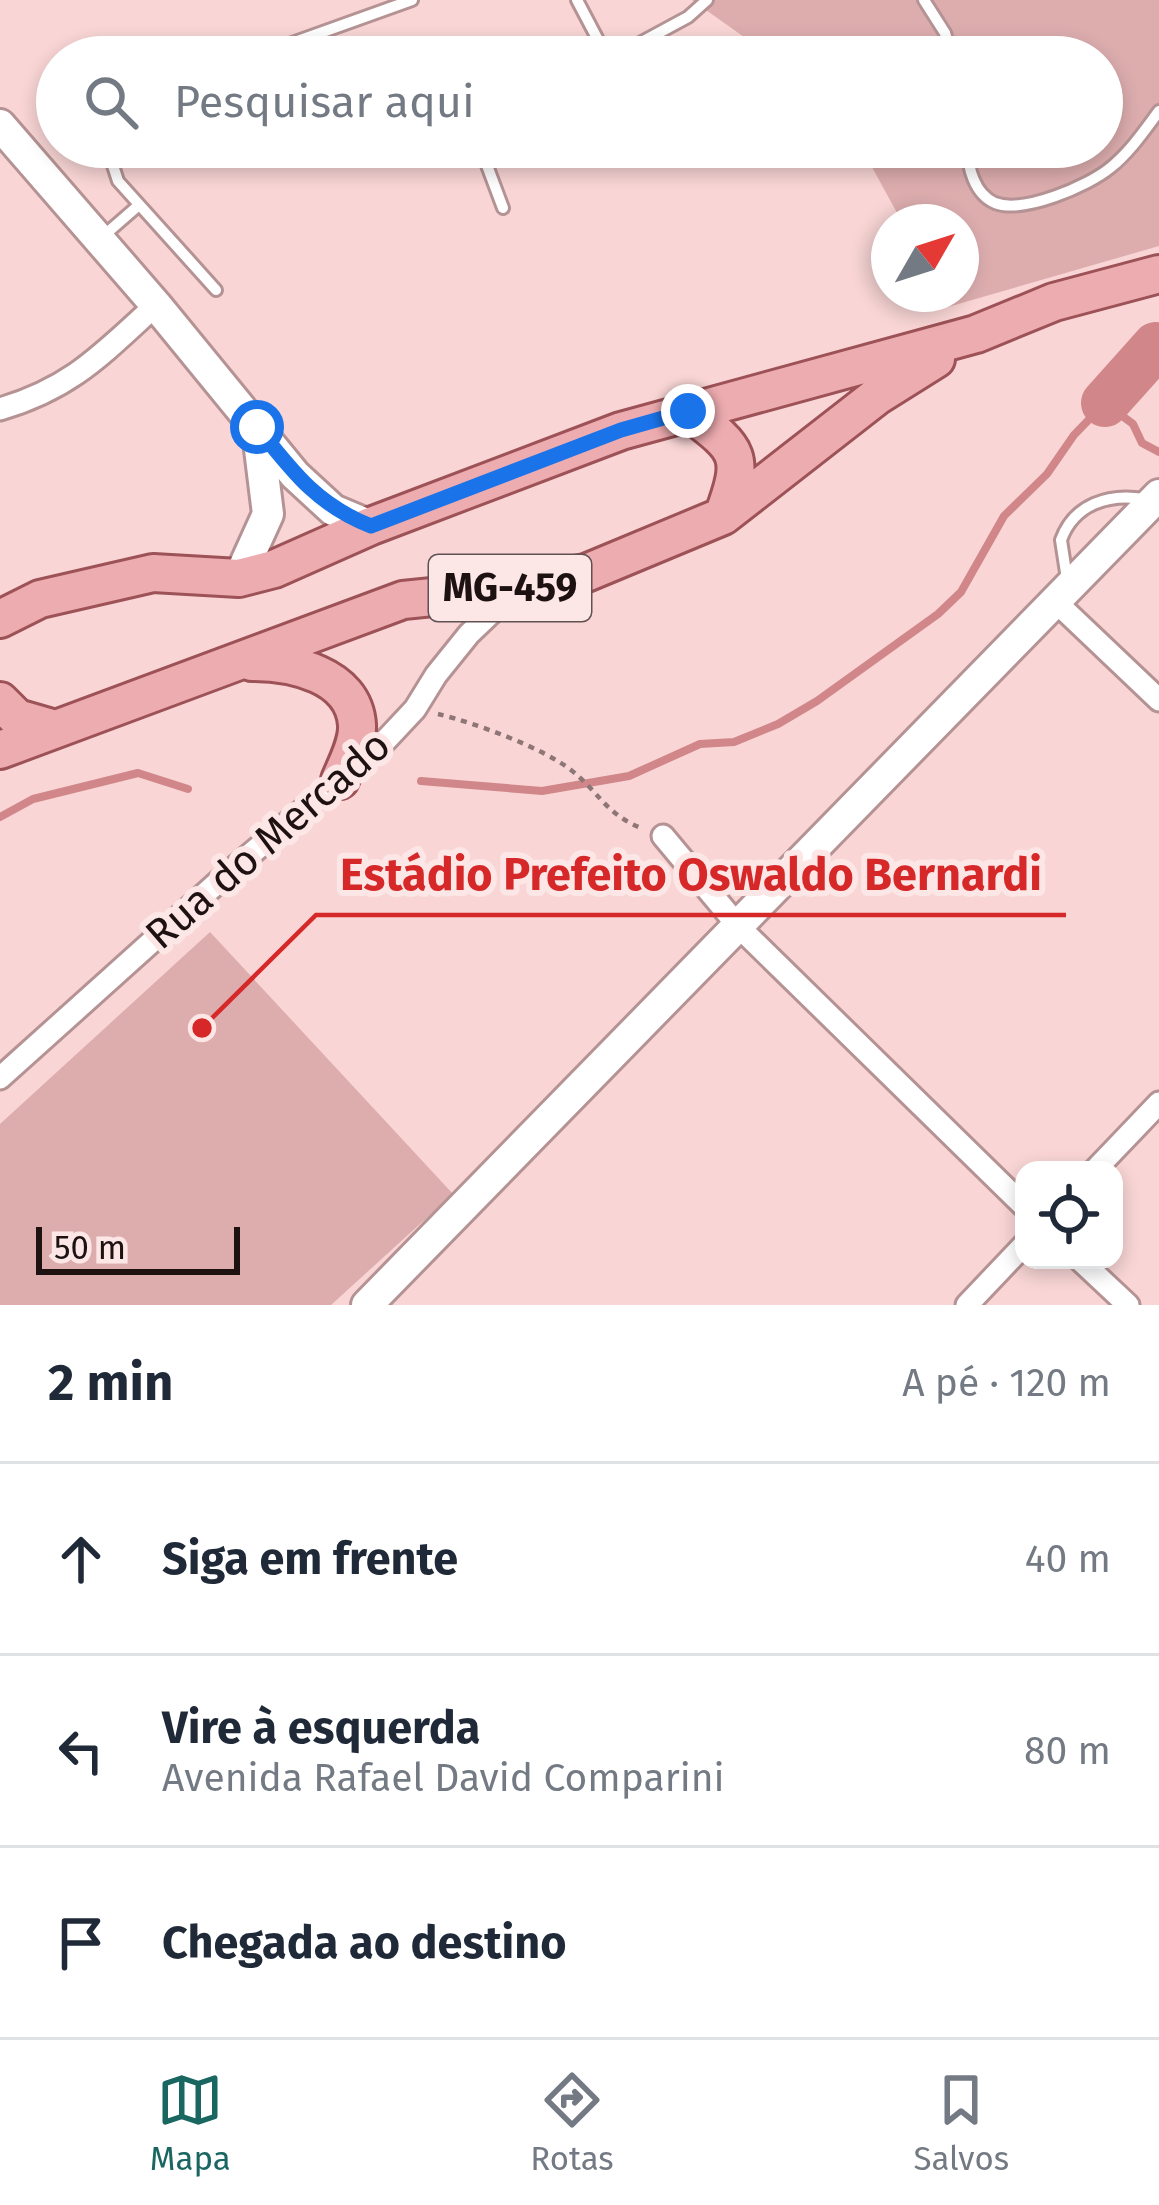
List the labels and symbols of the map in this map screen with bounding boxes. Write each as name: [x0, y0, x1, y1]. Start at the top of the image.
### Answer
north arrow: [871, 204, 979, 312]
route end: [661, 384, 715, 438]
route start: [230, 400, 284, 454]
road number: MG-459: [429, 555, 591, 621]
street label: Rua do Mercado: [136, 720, 400, 960]
callout: Estádio Prefeito Oswaldo Bernardi: [316, 834, 1066, 915]
text: Estádio Prefeito Oswaldo Bernardi: [340, 848, 1042, 902]
scale bar: [36, 1221, 240, 1274]

